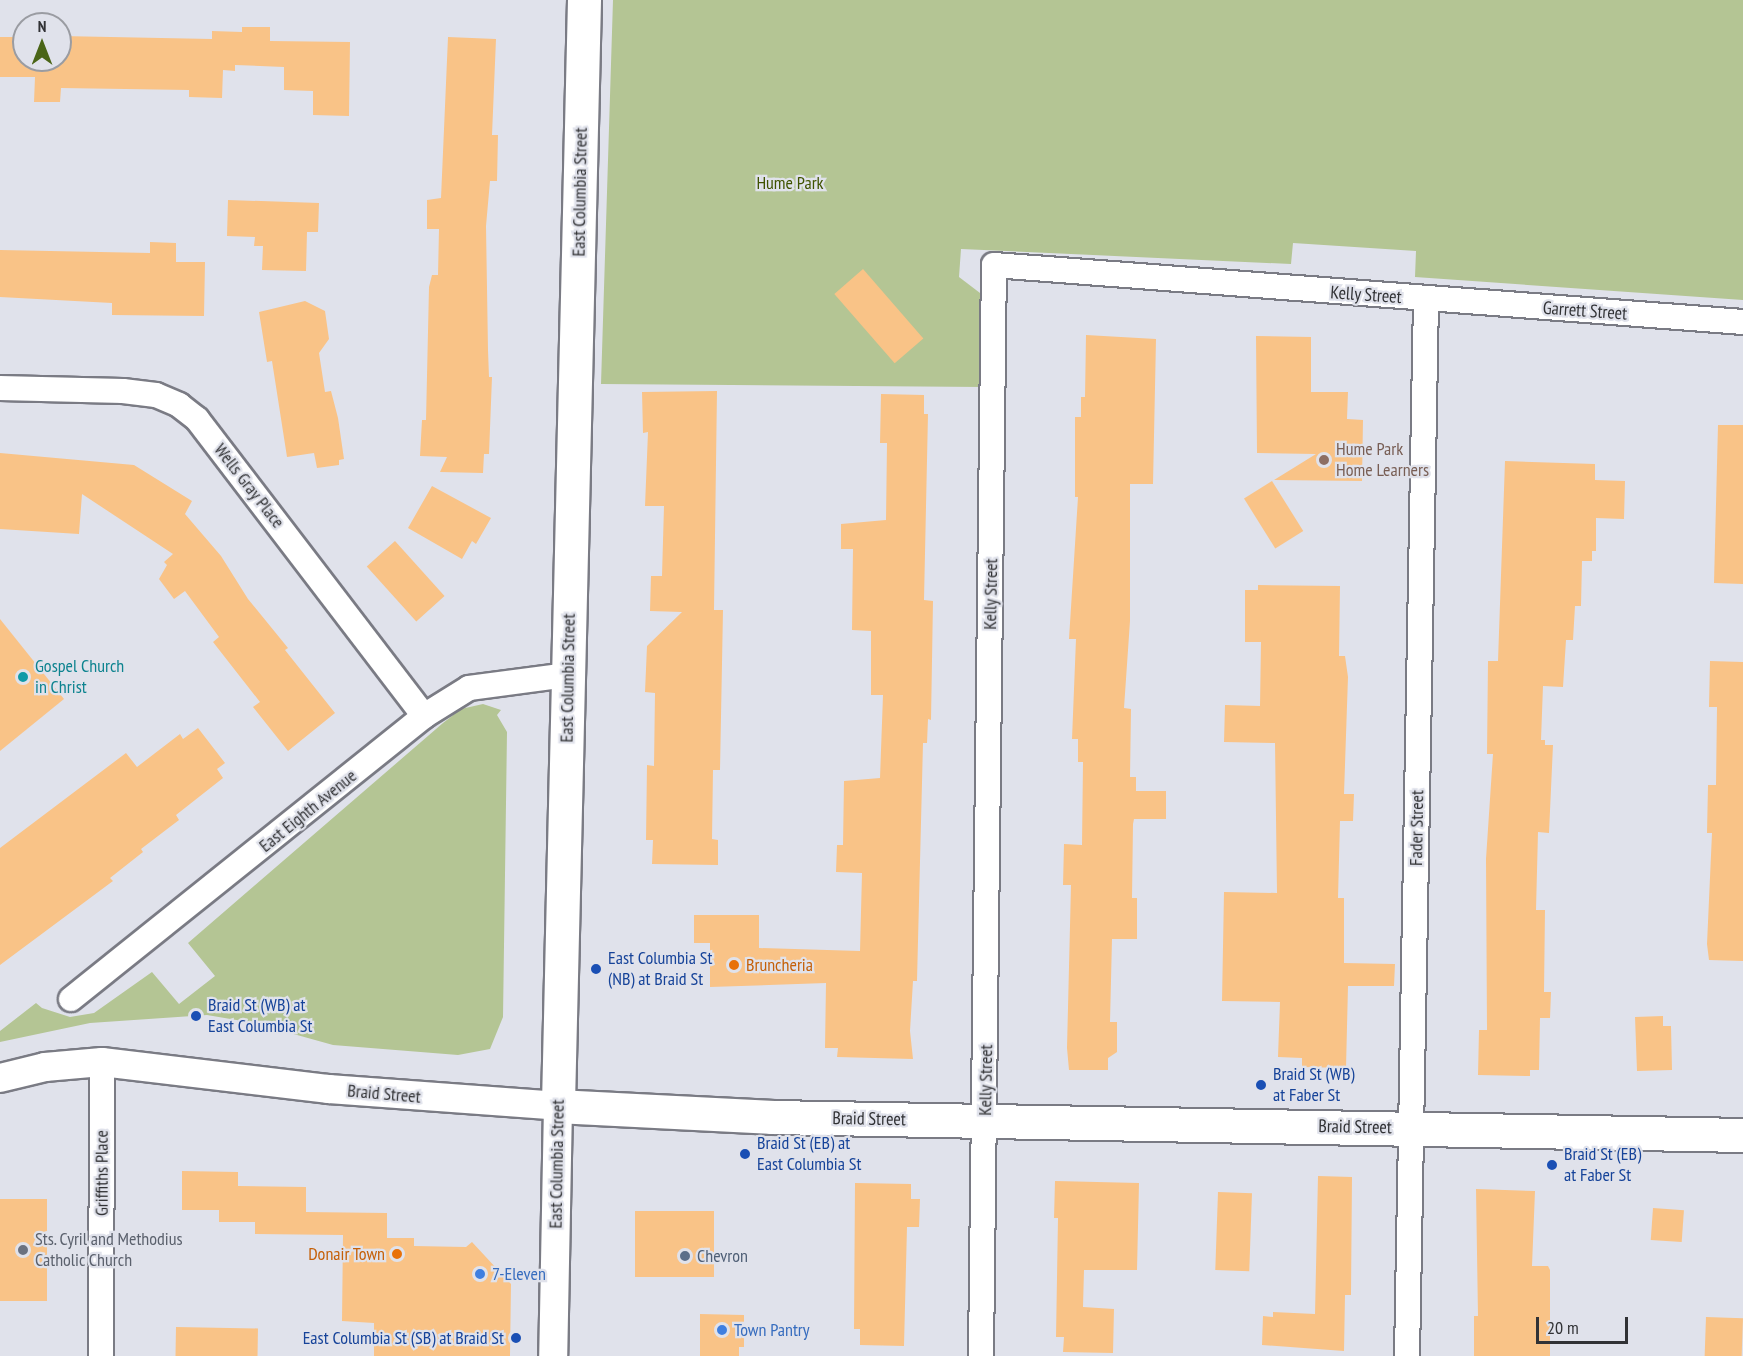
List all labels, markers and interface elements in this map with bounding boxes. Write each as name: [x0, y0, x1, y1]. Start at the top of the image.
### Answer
north arrow: [12, 12, 72, 72]
text: N: [38, 16, 46, 36]
street label: East Columbia Street: [568, 127, 592, 257]
park label: Hume Park: [756, 172, 824, 194]
street label: Kelly Street: [1329, 282, 1403, 308]
street label: Garrett Street: [1542, 297, 1628, 325]
street label: Wells Gray Place: [209, 439, 289, 533]
place label: Hume Park Home Learners: [1336, 439, 1429, 482]
marker: Hume Park Home Learners: [1317, 453, 1331, 467]
street label: Kelly Street: [980, 558, 1002, 630]
street label: East Columbia Street: [556, 613, 580, 743]
place label: Gospel Church in Christ: [35, 656, 124, 698]
marker: Gospel Church in Christ: [16, 670, 30, 684]
street label: East Eighth Avenue: [255, 765, 361, 857]
street label: Fader Street: [1406, 790, 1428, 866]
place label: East Columbia St (NB) at Braid St: [608, 948, 712, 990]
place label: Bruncheria: [746, 954, 813, 976]
marker: Bruncheria: [727, 958, 741, 972]
marker: East Columbia St (NB) at Braid St: [589, 962, 603, 976]
place label: Braid St (WB) at East Columbia St: [208, 995, 312, 1038]
marker: Braid St (WB) at East Columbia St: [189, 1009, 203, 1023]
street label: Kelly Street: [975, 1044, 997, 1116]
place label: Braid St (WB) at Faber St: [1273, 1064, 1355, 1106]
marker: Braid St (WB) at Faber St: [1254, 1078, 1268, 1092]
street label: Braid Street: [347, 1080, 421, 1108]
street label: East Columbia Street: [545, 1099, 569, 1229]
street label: Braid Street: [832, 1108, 906, 1130]
street label: Braid Street: [1318, 1116, 1392, 1138]
street label: Griffiths Place: [91, 1130, 113, 1216]
place label: Braid St (EB) at East Columbia St: [757, 1133, 861, 1176]
place label: Braid St (EB) at Faber St: [1564, 1144, 1641, 1186]
marker: Braid St (EB) at East Columbia St: [738, 1147, 752, 1161]
marker: Braid St (EB) at Faber St: [1545, 1158, 1559, 1172]
place label: Sts. Cyril and Methodius Catholic Church: [35, 1229, 184, 1272]
marker: Sts. Cyril and Methodius Catholic Church: [16, 1243, 30, 1257]
place label: Donair Town: [308, 1243, 385, 1265]
place label: Chevron: [697, 1245, 748, 1267]
marker: Donair Town: [390, 1247, 404, 1261]
marker: Chevron: [678, 1249, 692, 1263]
place label: 7-Eleven: [492, 1263, 546, 1285]
marker: 7-Eleven: [473, 1267, 487, 1281]
scale bar: [1539, 1305, 1630, 1343]
text: 20 m: [1547, 1316, 1579, 1339]
place label: Town Pantry: [734, 1319, 810, 1341]
marker: Town Pantry: [715, 1323, 729, 1337]
place label: East Columbia St (SB) at Braid St: [303, 1327, 504, 1349]
marker: East Columbia St (SB) at Braid St: [509, 1331, 523, 1345]

